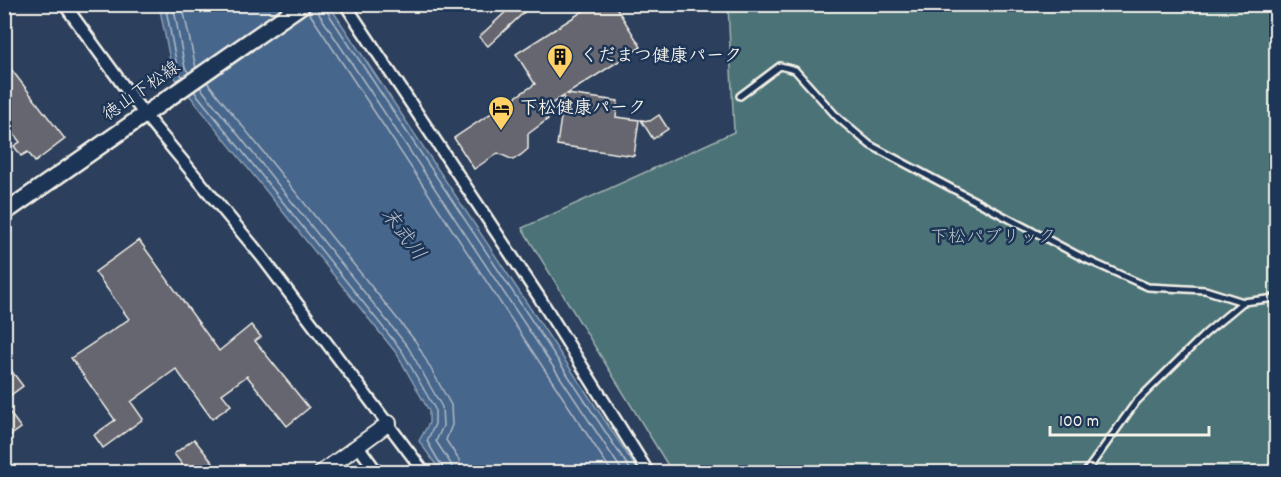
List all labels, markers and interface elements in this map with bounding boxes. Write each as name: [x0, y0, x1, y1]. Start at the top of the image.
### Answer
building icon: くだまつ健康パーク: [545, 42, 575, 80]
place label: くだまつ健康パーク: [580, 45, 742, 70]
street label: 徳山下松線: [98, 56, 186, 128]
hotel icon: 下松健康パーク: [486, 94, 516, 132]
place label: 下松健康パーク: [520, 97, 646, 122]
water label: 末武川: [373, 203, 431, 267]
park label: 下松パブリック: [930, 226, 1056, 251]
scale bar: [1050, 399, 1209, 437]
text: 100 m: [1059, 410, 1099, 435]

